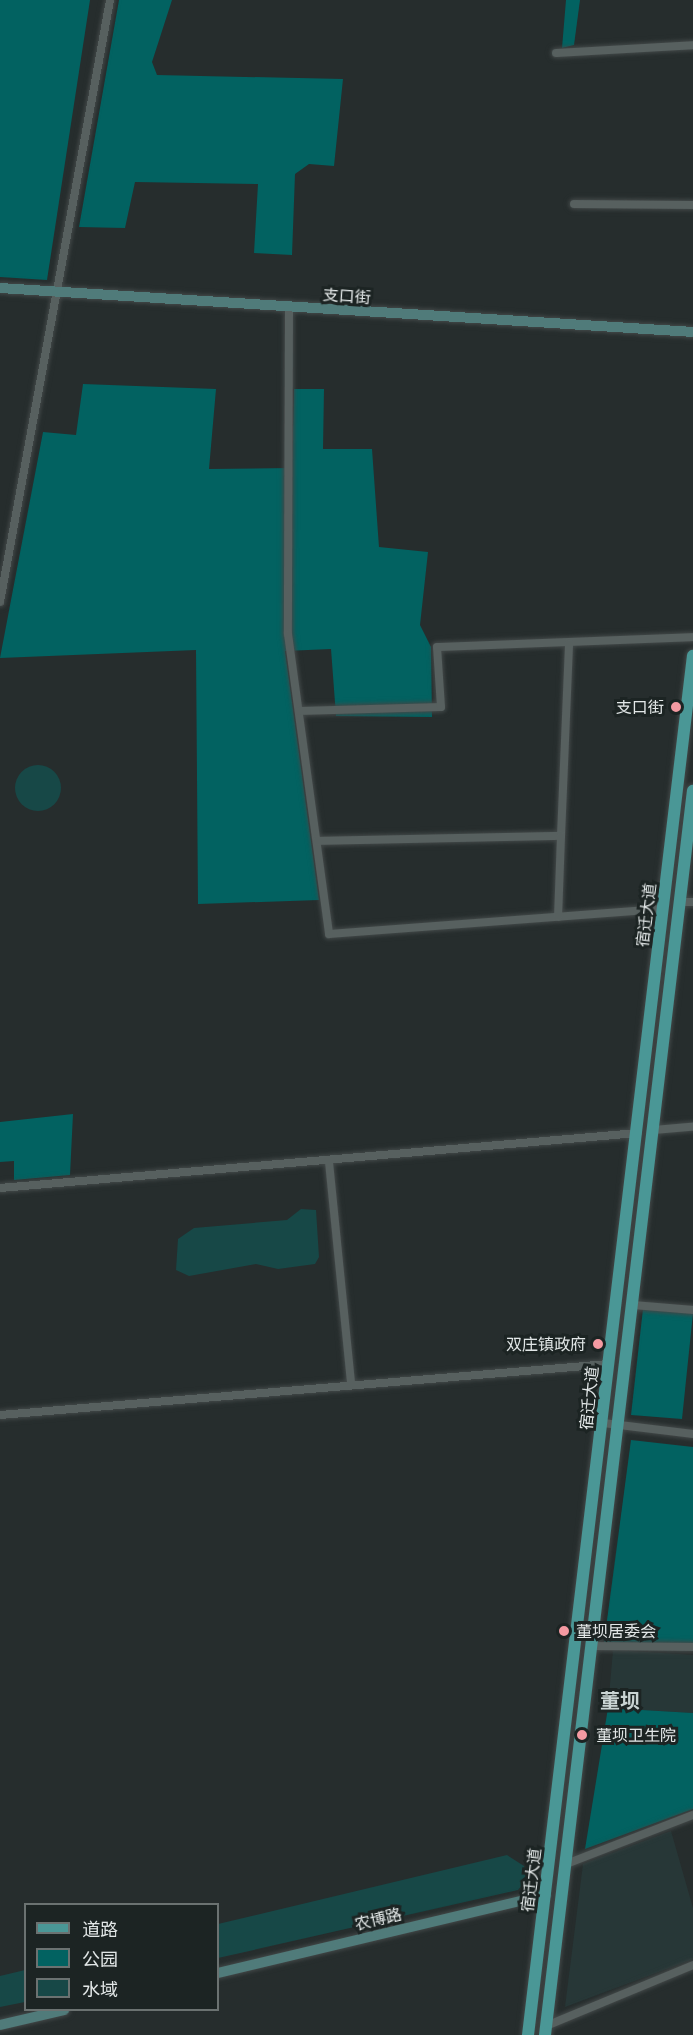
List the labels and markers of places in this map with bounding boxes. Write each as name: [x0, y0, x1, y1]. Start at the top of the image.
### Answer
place label: 支口街: [616, 697, 664, 717]
marker: 支口街: [669, 700, 683, 714]
place label: 双庄镇政府: [506, 1334, 586, 1354]
marker: 双庄镇政府: [591, 1337, 605, 1351]
place label: 董坝居委会: [576, 1621, 656, 1641]
marker: 董坝居委会: [557, 1624, 571, 1638]
place label: 董坝卫生院: [596, 1725, 676, 1745]
marker: 董坝卫生院: [573, 1726, 591, 1744]

